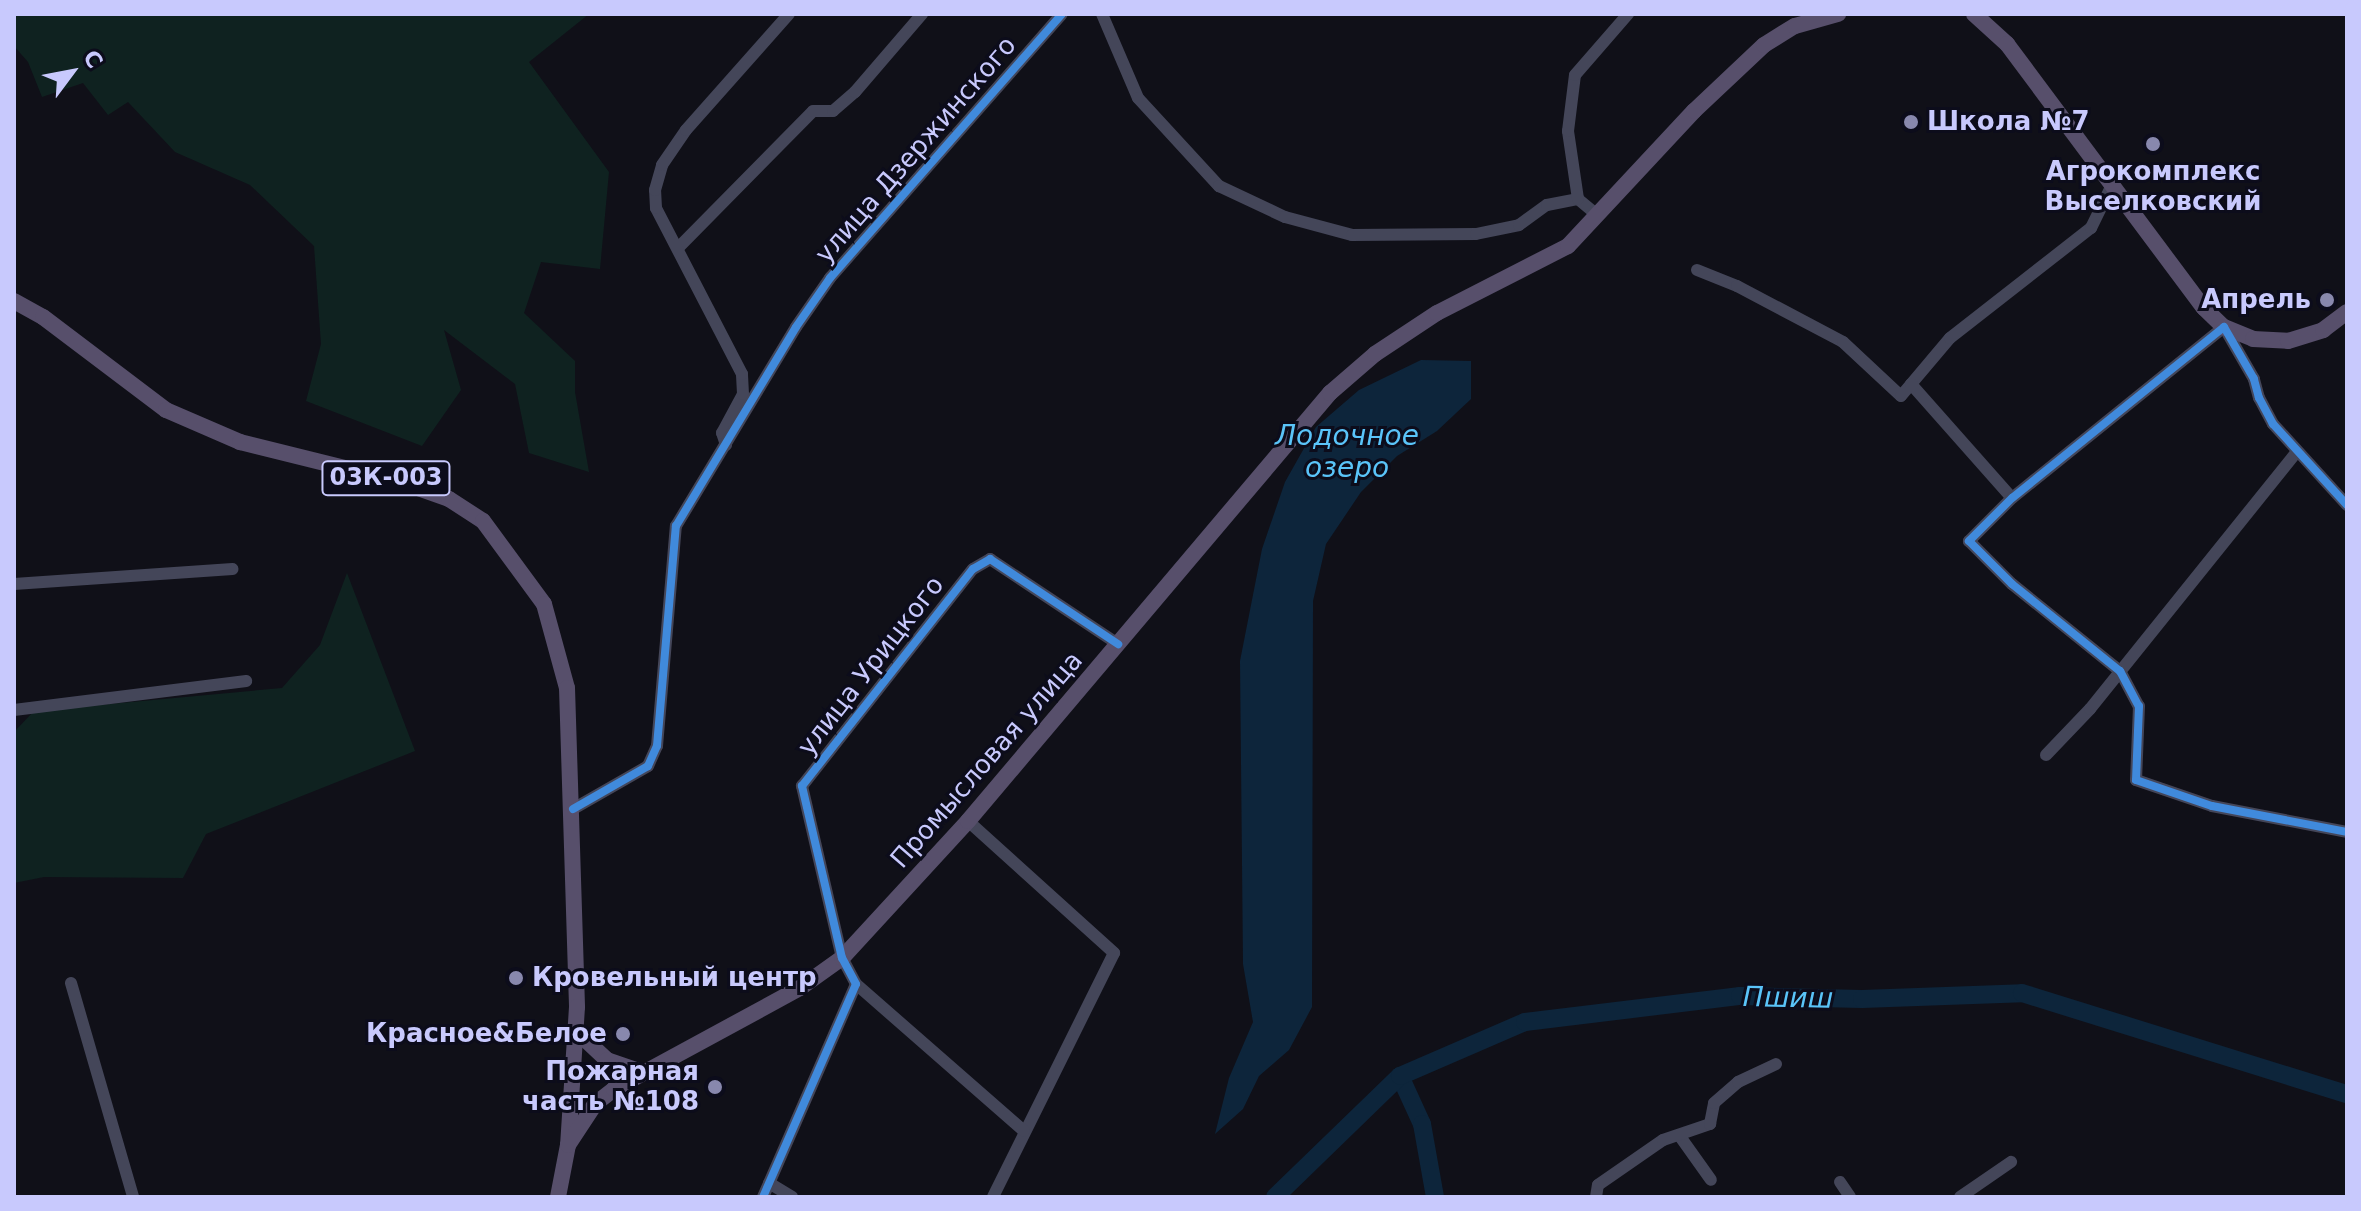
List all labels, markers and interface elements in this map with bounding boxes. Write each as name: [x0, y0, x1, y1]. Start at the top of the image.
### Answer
street label: улица Дзержинского: [809, 30, 1023, 270]
north arrow: [32, 32, 112, 112]
text: С: [78, 46, 108, 72]
place label: Школа №7: [1927, 106, 2090, 138]
marker: Школа №7: [1902, 113, 1920, 131]
marker: Агрокомплекс Выселковский: [2144, 135, 2162, 153]
place label: Агрокомплекс Выселковский: [2045, 156, 2261, 218]
place label: Апрель: [2201, 284, 2311, 316]
marker: Апрель: [2318, 291, 2336, 309]
water label: Лодочное озеро: [1275, 419, 1419, 485]
road number: 03К-003: [320, 458, 452, 498]
street label: улица Урицкого: [791, 570, 951, 762]
street label: Промысловая улица: [884, 645, 1090, 875]
place label: Кровельный центр: [532, 962, 817, 994]
marker: Кровельный центр: [507, 969, 525, 987]
water label: Пшиш: [1742, 980, 1834, 1016]
place label: Красное&Белое: [366, 1018, 607, 1050]
marker: Красное&Белое: [614, 1025, 632, 1043]
place label: Пожарная часть №108: [522, 1056, 699, 1118]
marker: Пожарная часть №108: [706, 1078, 724, 1096]

